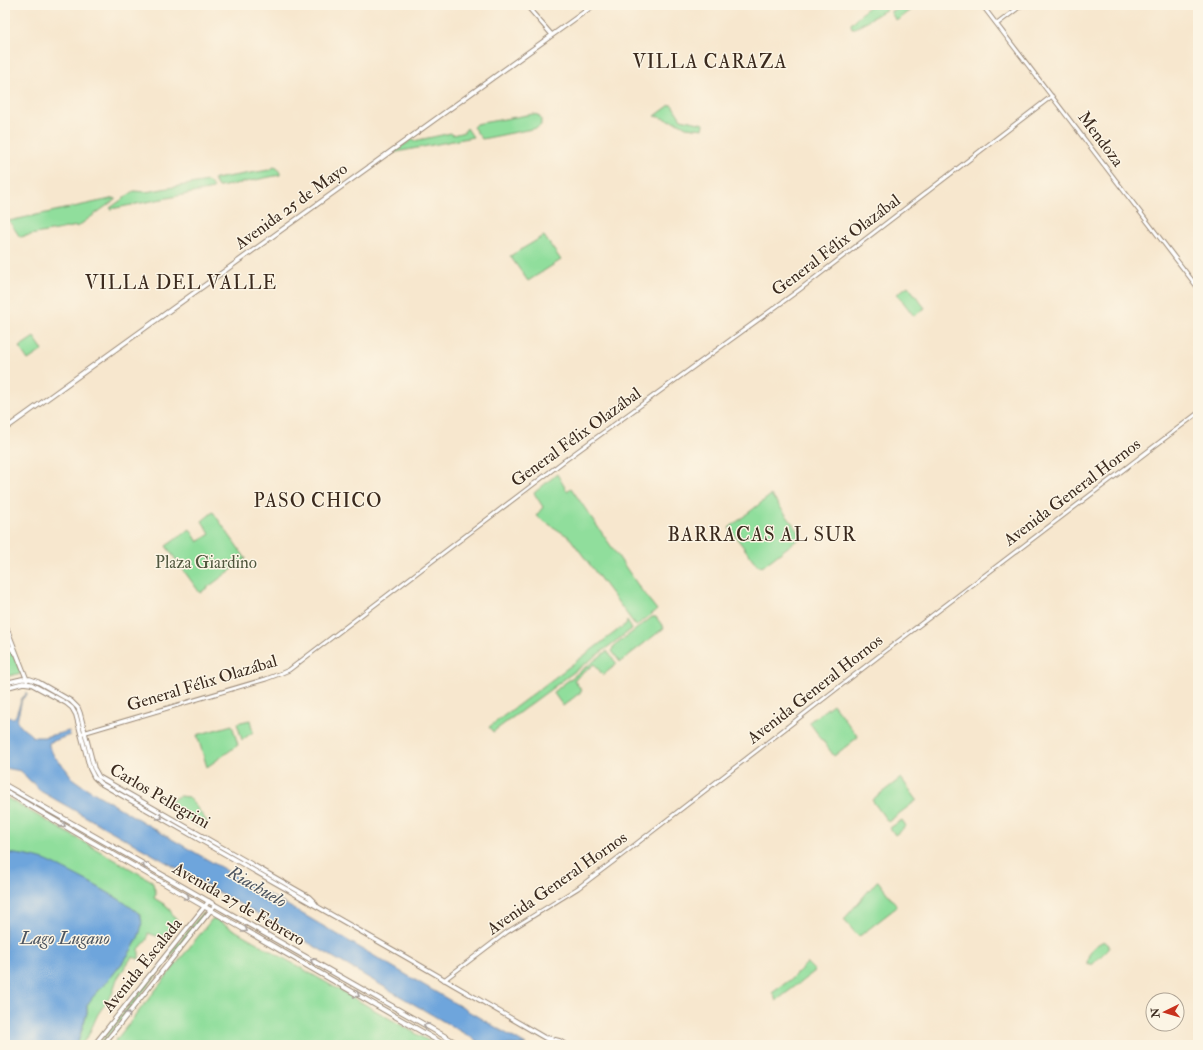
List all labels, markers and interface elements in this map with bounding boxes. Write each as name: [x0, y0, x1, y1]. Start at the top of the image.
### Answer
district label: VILLA CARAZA: [633, 50, 788, 74]
street label: Mendoza: [1073, 107, 1129, 172]
street label: Avenida 25 de Mayo: [230, 158, 352, 255]
street label: General Félix Olazábal: [767, 189, 905, 300]
district label: VILLA DEL VALLE: [85, 271, 277, 295]
street label: General Félix Olazábal: [507, 382, 646, 491]
street label: Avenida General Hornos: [998, 433, 1145, 551]
district label: PASO CHICO: [253, 489, 383, 513]
district label: BARRACAS AL SUR: [667, 523, 857, 547]
park label: Plaza Giardino: [155, 552, 257, 573]
street label: Avenida General Hornos: [742, 629, 887, 749]
street label: General Félix Olazábal: [124, 650, 280, 716]
street label: Carlos Pellegrini: [106, 759, 214, 833]
one-way arrow: [156, 812, 163, 819]
one-way arrow: [59, 820, 66, 827]
street label: Avenida General Hornos: [482, 827, 631, 940]
street label: Avenida 27 de Febrero: [168, 857, 309, 950]
water label: Riachuelo: [222, 860, 291, 913]
one-way arrow: [142, 862, 149, 870]
one-way arrow: [183, 892, 190, 900]
street label: Avenida Escalada: [97, 913, 187, 1017]
one-way arrow: [241, 925, 248, 932]
water label: Lago Lugano: [19, 927, 110, 950]
one-way arrow: [310, 958, 317, 966]
one-way arrow: [353, 990, 361, 997]
north arrow: [1145, 992, 1185, 1032]
text: N: [1149, 1006, 1163, 1019]
one-way arrow: [123, 1012, 130, 1019]
one-way arrow: [423, 1023, 430, 1030]

